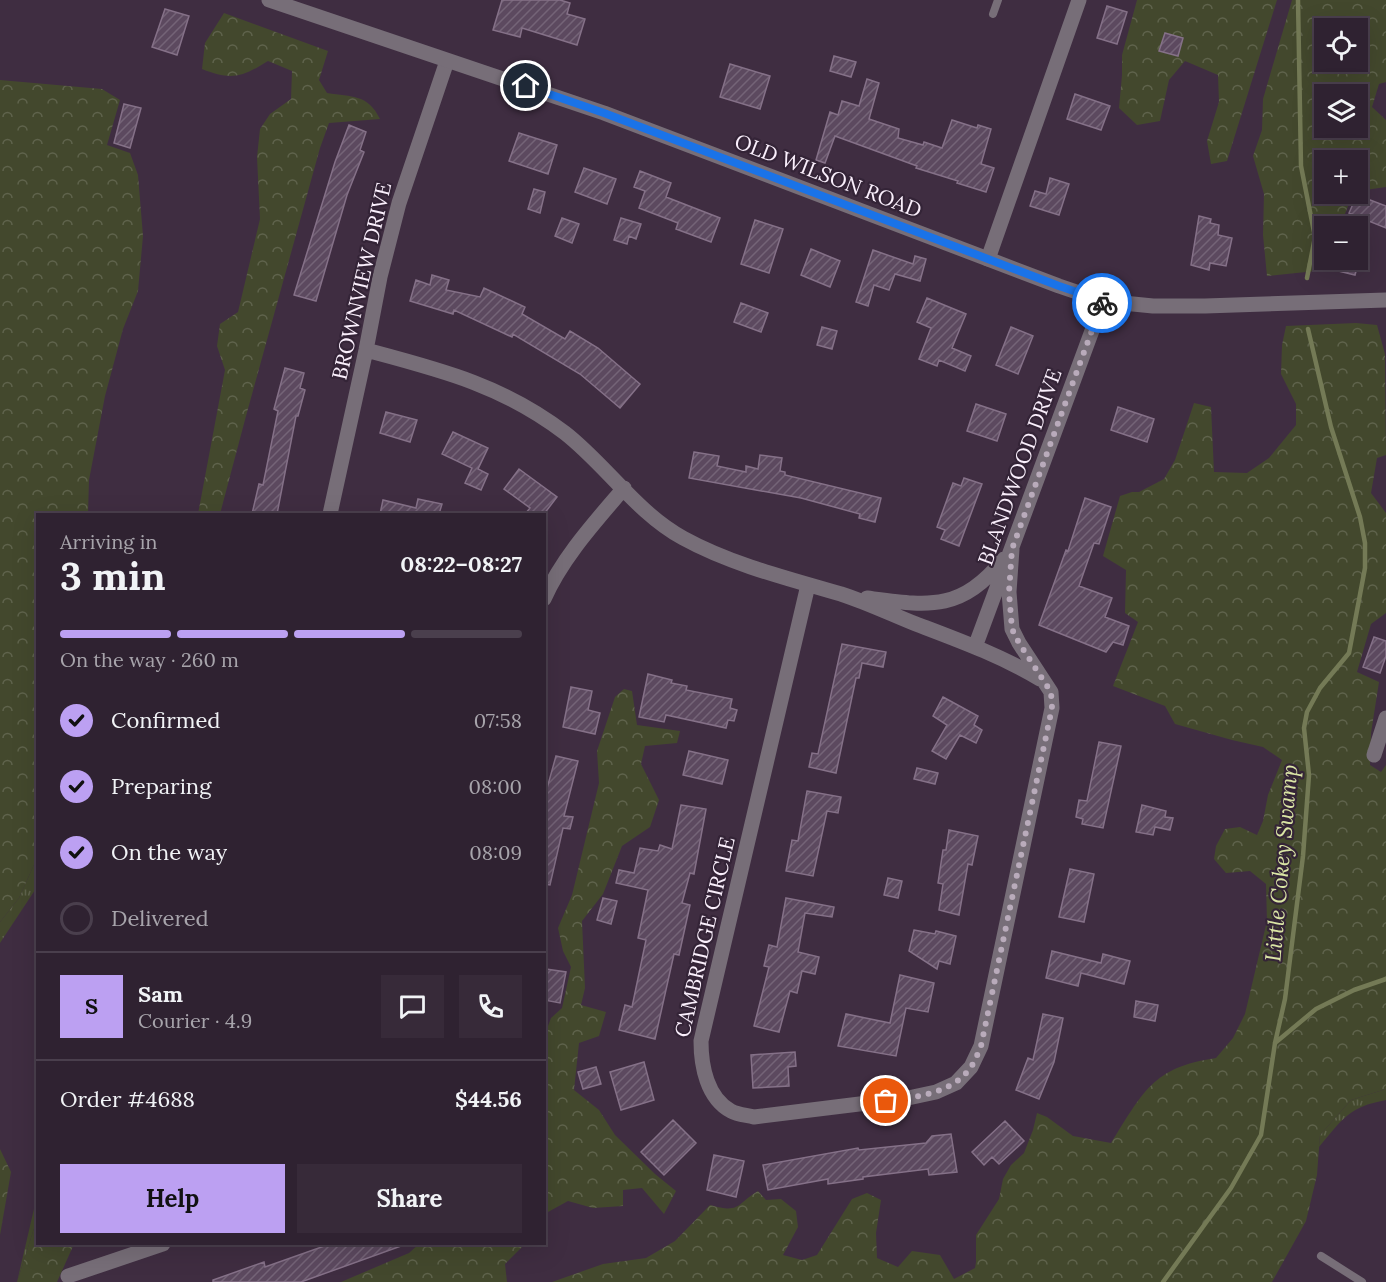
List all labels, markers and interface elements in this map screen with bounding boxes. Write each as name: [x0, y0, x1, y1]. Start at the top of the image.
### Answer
map controls: [1314, 18, 1368, 270]
button: locate: [1314, 18, 1368, 72]
pin: [500, 60, 551, 111]
icon: home: [509, 69, 542, 102]
button: layers: [1314, 84, 1368, 138]
street label: OLD WILSON ROAD: [731, 127, 926, 224]
button: +: [1314, 150, 1368, 204]
street label: BROWNVIEW DRIVE: [326, 179, 397, 382]
button: −: [1314, 216, 1368, 270]
courier: [1072, 273, 1132, 333]
icon: bike: [1086, 287, 1119, 320]
street label: BLANDWOOD DRIVE: [971, 365, 1068, 569]
text: Arriving in: [60, 529, 157, 554]
text: 08:22–08:27: [400, 550, 522, 578]
text: 3 min: [60, 551, 166, 601]
text: On the way · 260 m: [60, 647, 239, 672]
icon: check: [60, 704, 93, 737]
text: Confirmed: [111, 706, 220, 734]
text: 07:58: [474, 708, 522, 733]
water label: Little Cokey Swamp: [1258, 763, 1304, 963]
icon: check: [60, 770, 93, 803]
text: Preparing: [111, 772, 211, 800]
text: 08:00: [469, 774, 522, 799]
street label: CAMBRIDGE CIRCLE: [668, 834, 741, 1040]
icon: check: [60, 836, 93, 869]
text: On the way: [111, 838, 227, 866]
text: 08:09: [469, 840, 522, 865]
text: Delivered: [111, 904, 209, 932]
button: chat: [381, 975, 444, 1038]
button: phone: [459, 975, 522, 1038]
text: Sam: [138, 980, 183, 1008]
text: S: [85, 992, 98, 1020]
text: Courier · 4.9: [138, 1008, 252, 1033]
pin: [860, 1075, 911, 1126]
icon: bag: [869, 1084, 902, 1117]
text: Order #4688: [60, 1085, 195, 1113]
text: $44.56: [455, 1085, 522, 1113]
button: Help: [60, 1164, 285, 1233]
button: Share: [297, 1164, 522, 1233]

